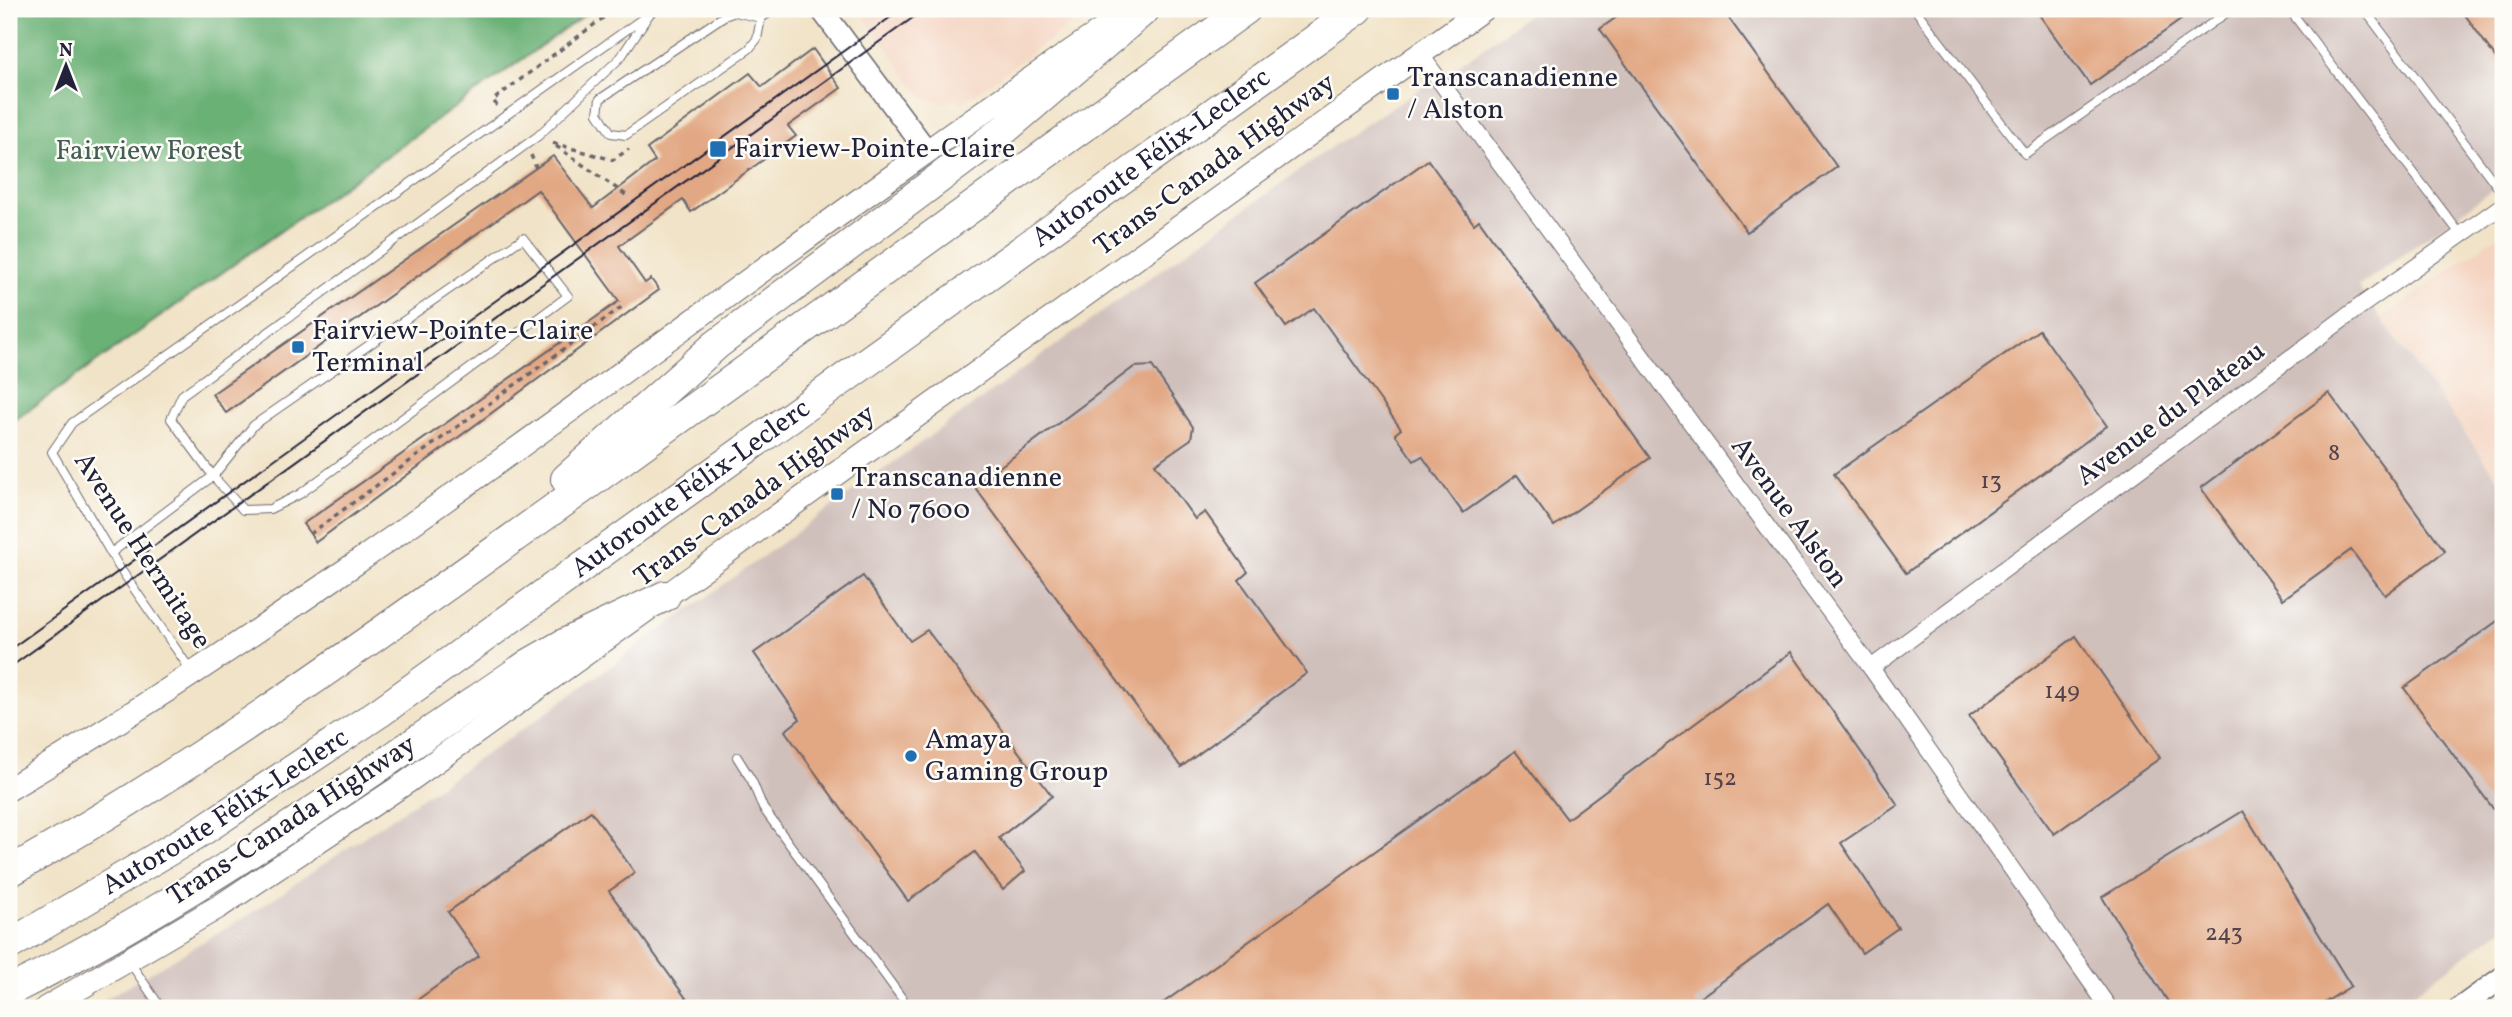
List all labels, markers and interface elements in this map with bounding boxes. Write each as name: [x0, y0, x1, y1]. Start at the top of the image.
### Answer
north arrow: [32, 32, 102, 102]
text: N: [59, 38, 73, 64]
street label: Autoroute Félix-Leclerc: [1024, 58, 1279, 257]
place label: Transcanadienne / Alston: [1407, 59, 1618, 130]
street label: Trans-Canada Highway: [1086, 64, 1344, 266]
marker: Transcanadienne / Alston: [1385, 86, 1401, 102]
place label: Fairview-Pointe-Claire: [734, 130, 1015, 169]
park label: Fairview Forest: [55, 132, 243, 171]
marker: Fairview-Pointe-Claire: [708, 139, 728, 159]
place label: Fairview-Pointe-Claire Terminal: [312, 312, 593, 383]
street label: Avenue du Plateau: [2068, 332, 2274, 496]
marker: Fairview-Pointe-Claire Terminal: [290, 339, 306, 355]
street label: Autoroute Félix-Leclerc: [563, 389, 818, 588]
street label: Trans-Canada Highway: [626, 395, 884, 597]
street label: Avenue Alston: [1721, 429, 1857, 597]
house number: 8: [2328, 437, 2340, 471]
street label: Avenue Hermitage: [64, 445, 220, 657]
place label: Transcanadienne / No 7600: [851, 459, 1062, 530]
house number: 13: [1980, 465, 2002, 499]
marker: Transcanadienne / No 7600: [829, 486, 845, 502]
house number: 149: [2044, 675, 2080, 709]
street label: Autoroute Félix-Leclerc: [95, 719, 357, 905]
place label: Amaya Gaming Group: [925, 721, 1108, 792]
street label: Trans-Canada Highway: [160, 726, 424, 916]
marker: Amaya Gaming Group: [903, 748, 919, 764]
house number: 152: [1703, 762, 1737, 796]
house number: 243: [2205, 917, 2243, 951]

